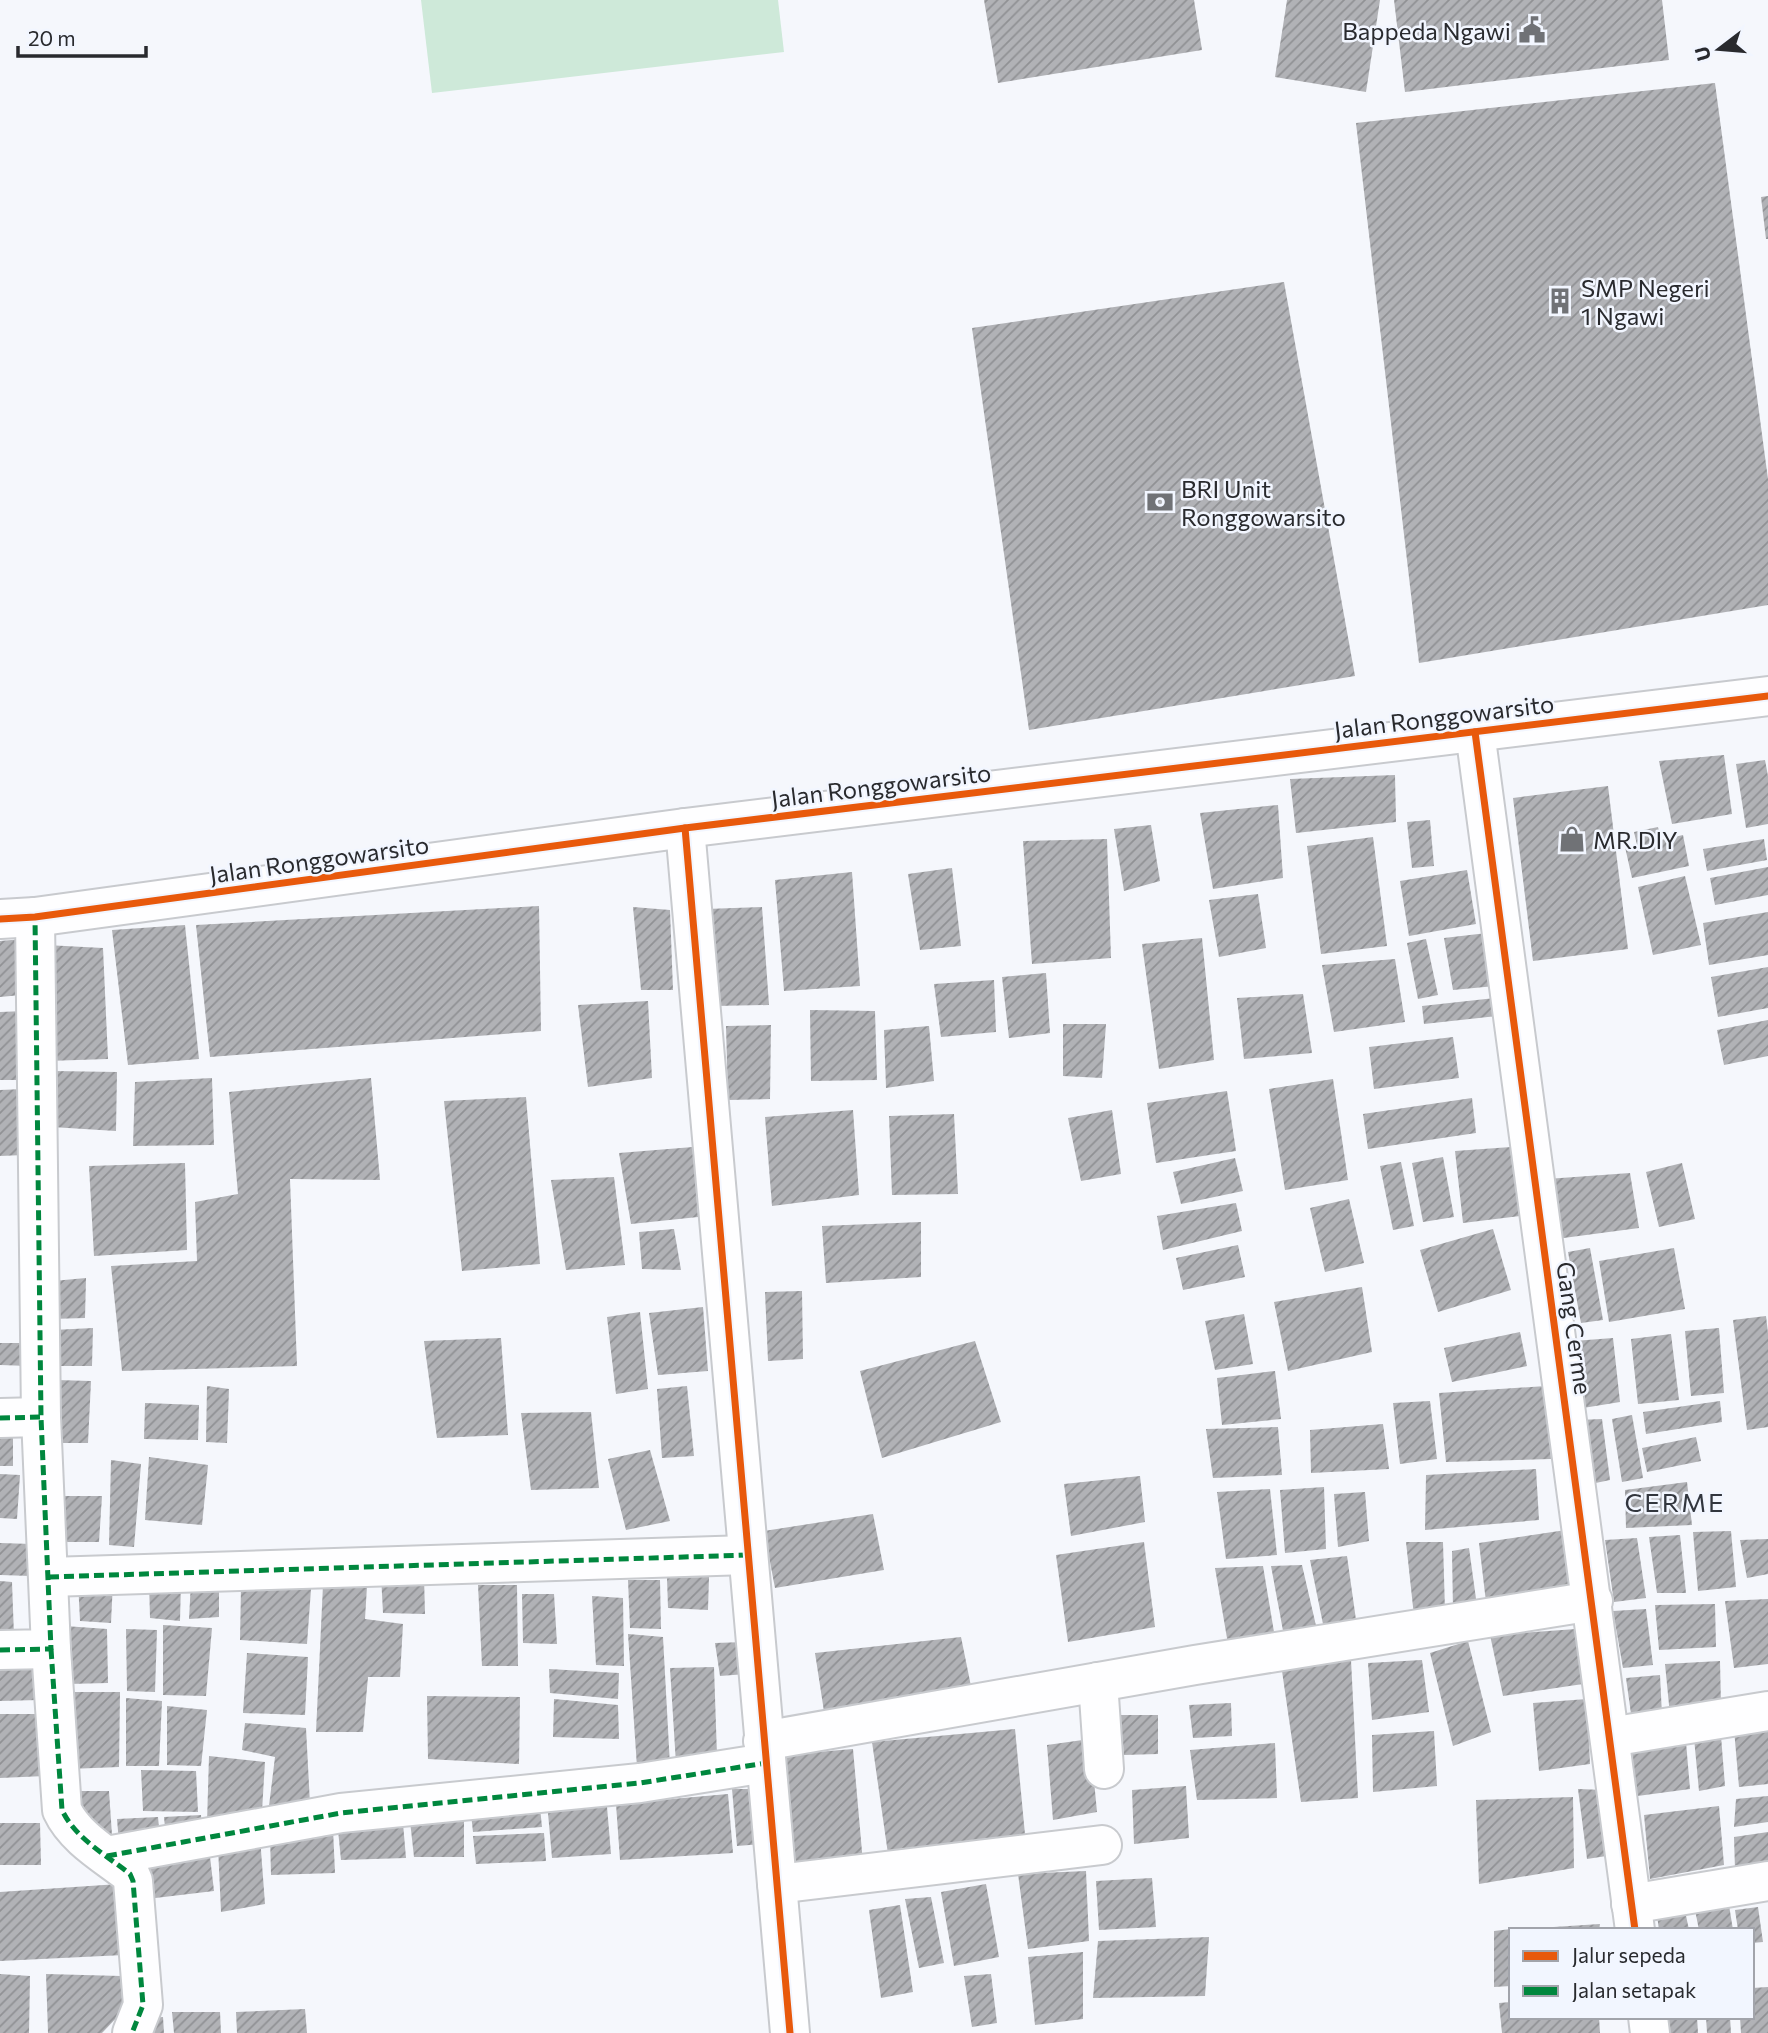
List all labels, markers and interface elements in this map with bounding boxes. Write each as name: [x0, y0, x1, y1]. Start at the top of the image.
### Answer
scale bar: [18, 14, 145, 58]
north arrow: [1684, 14, 1754, 84]
public building icon: Bappeda Ngawi: [1517, 15, 1547, 45]
place label: Bappeda Ngawi: [1342, 16, 1511, 45]
text: 20 m: [28, 25, 76, 50]
text: U: [1689, 44, 1715, 64]
place label: SMP Negeri 1 Ngawi: [1581, 273, 1710, 330]
building icon: SMP Negeri 1 Ngawi: [1545, 286, 1575, 316]
place label: BRI Unit Ronggowarsito: [1181, 474, 1346, 531]
bank icon: BRI Unit Ronggowarsito: [1145, 487, 1175, 517]
street label: Jalan Ronggowarsito: [1332, 688, 1556, 744]
street label: Jalan Ronggowarsito: [769, 757, 993, 813]
shop icon: MR.DIY: [1557, 824, 1587, 854]
place label: MR.DIY: [1593, 825, 1678, 854]
street label: Jalan Ronggowarsito: [207, 829, 431, 889]
street label: Gang Cerme: [1551, 1260, 1599, 1396]
district label: CERME: [1625, 1486, 1726, 1517]
legend: [1509, 1928, 1754, 2019]
text: Jalur sepeda: [1572, 1942, 1686, 1967]
text: Jalan setapak: [1572, 1977, 1696, 2002]

